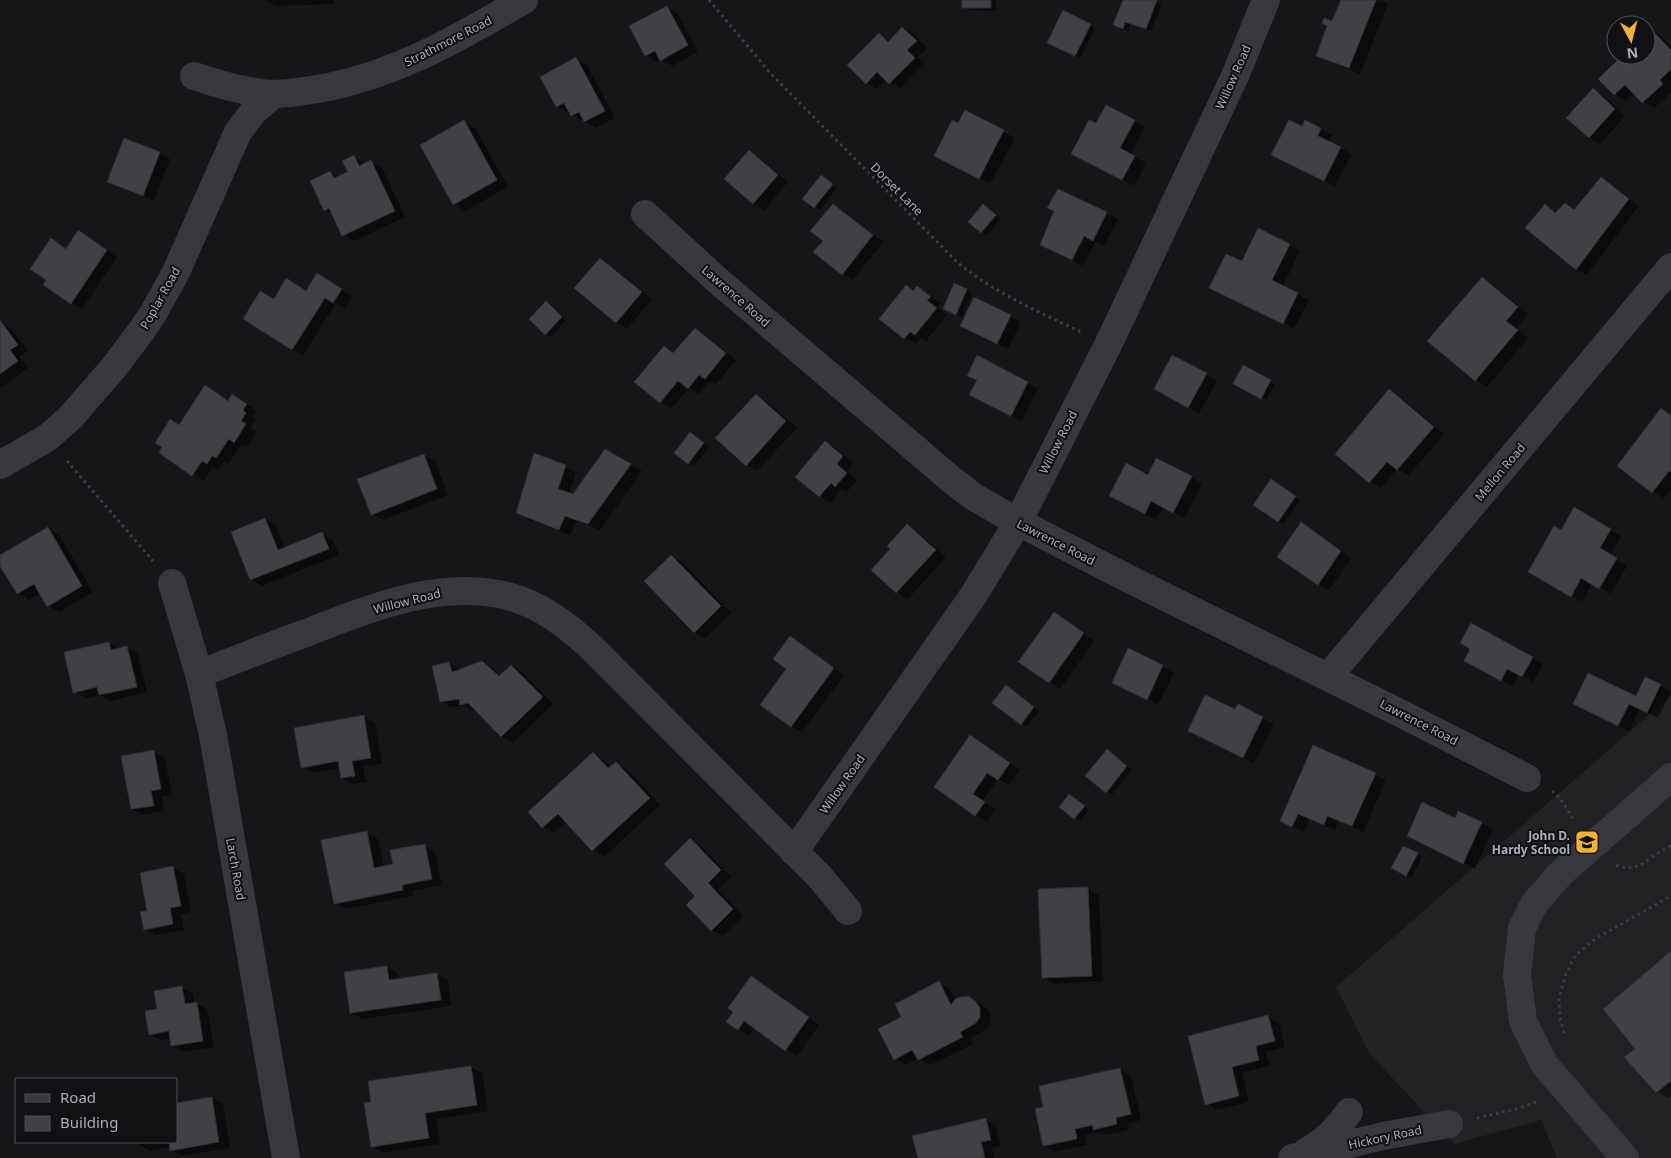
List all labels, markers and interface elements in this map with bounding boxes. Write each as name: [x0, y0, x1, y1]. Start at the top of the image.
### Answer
street label: Strathmore Road: [401, 12, 495, 70]
north arrow: [1606, 15, 1656, 65]
street label: Willow Road: [1211, 42, 1255, 112]
text: N: [1626, 43, 1639, 64]
street label: Dorset Lane: [867, 159, 927, 219]
street label: Lawrence Road: [698, 261, 774, 331]
street label: Poplar Road: [136, 264, 184, 332]
street label: Willow Road: [1035, 407, 1081, 477]
street label: Mellon Road: [1471, 440, 1529, 504]
street label: Lawrence Road: [1014, 515, 1098, 569]
street label: Willow Road: [372, 584, 442, 618]
street label: Lawrence Road: [1377, 695, 1461, 749]
street label: Willow Road: [815, 751, 869, 817]
place label: John D. Hardy School: [1492, 827, 1570, 858]
school or university icon: John D. Hardy School: [1574, 829, 1600, 855]
street label: Larch Road: [222, 837, 250, 901]
legend: [15, 1078, 178, 1143]
text: Road: [60, 1087, 96, 1107]
text: Building: [60, 1112, 118, 1132]
street label: Hickory Road: [1347, 1121, 1423, 1153]

